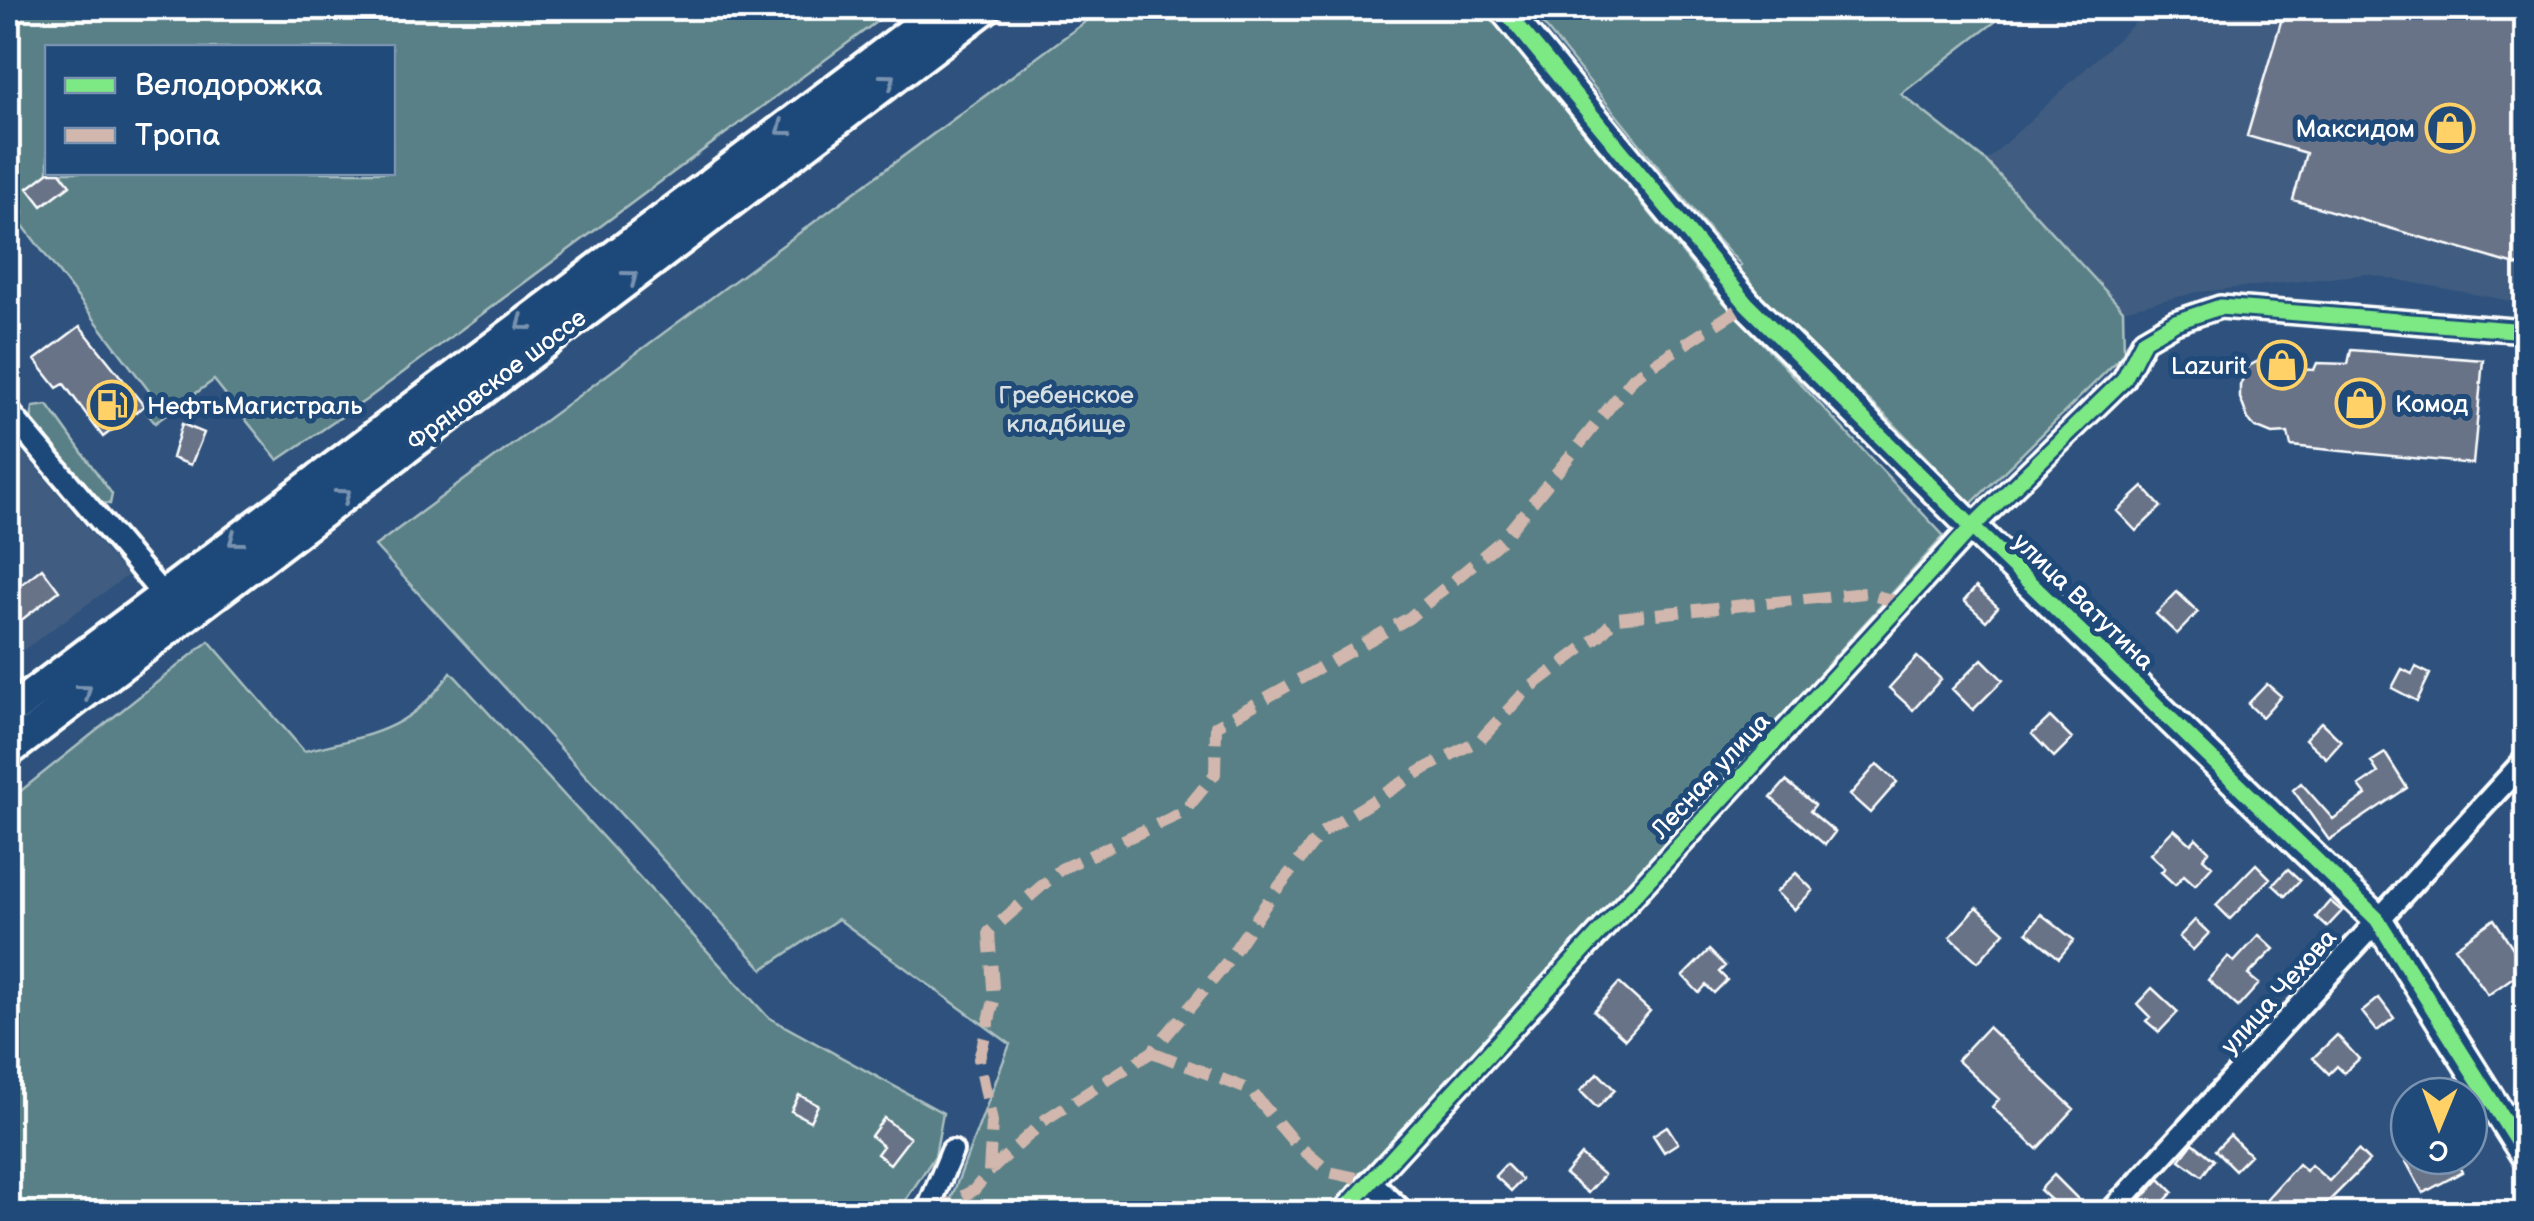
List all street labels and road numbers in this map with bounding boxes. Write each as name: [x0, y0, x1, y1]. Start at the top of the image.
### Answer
street label: Фряновское шоссе: [401, 302, 593, 458]
street label: улица Ватутина: [2006, 527, 2160, 677]
street label: Лесная улица: [1644, 706, 1777, 846]
street label: улица Чехова: [2215, 923, 2344, 1061]

